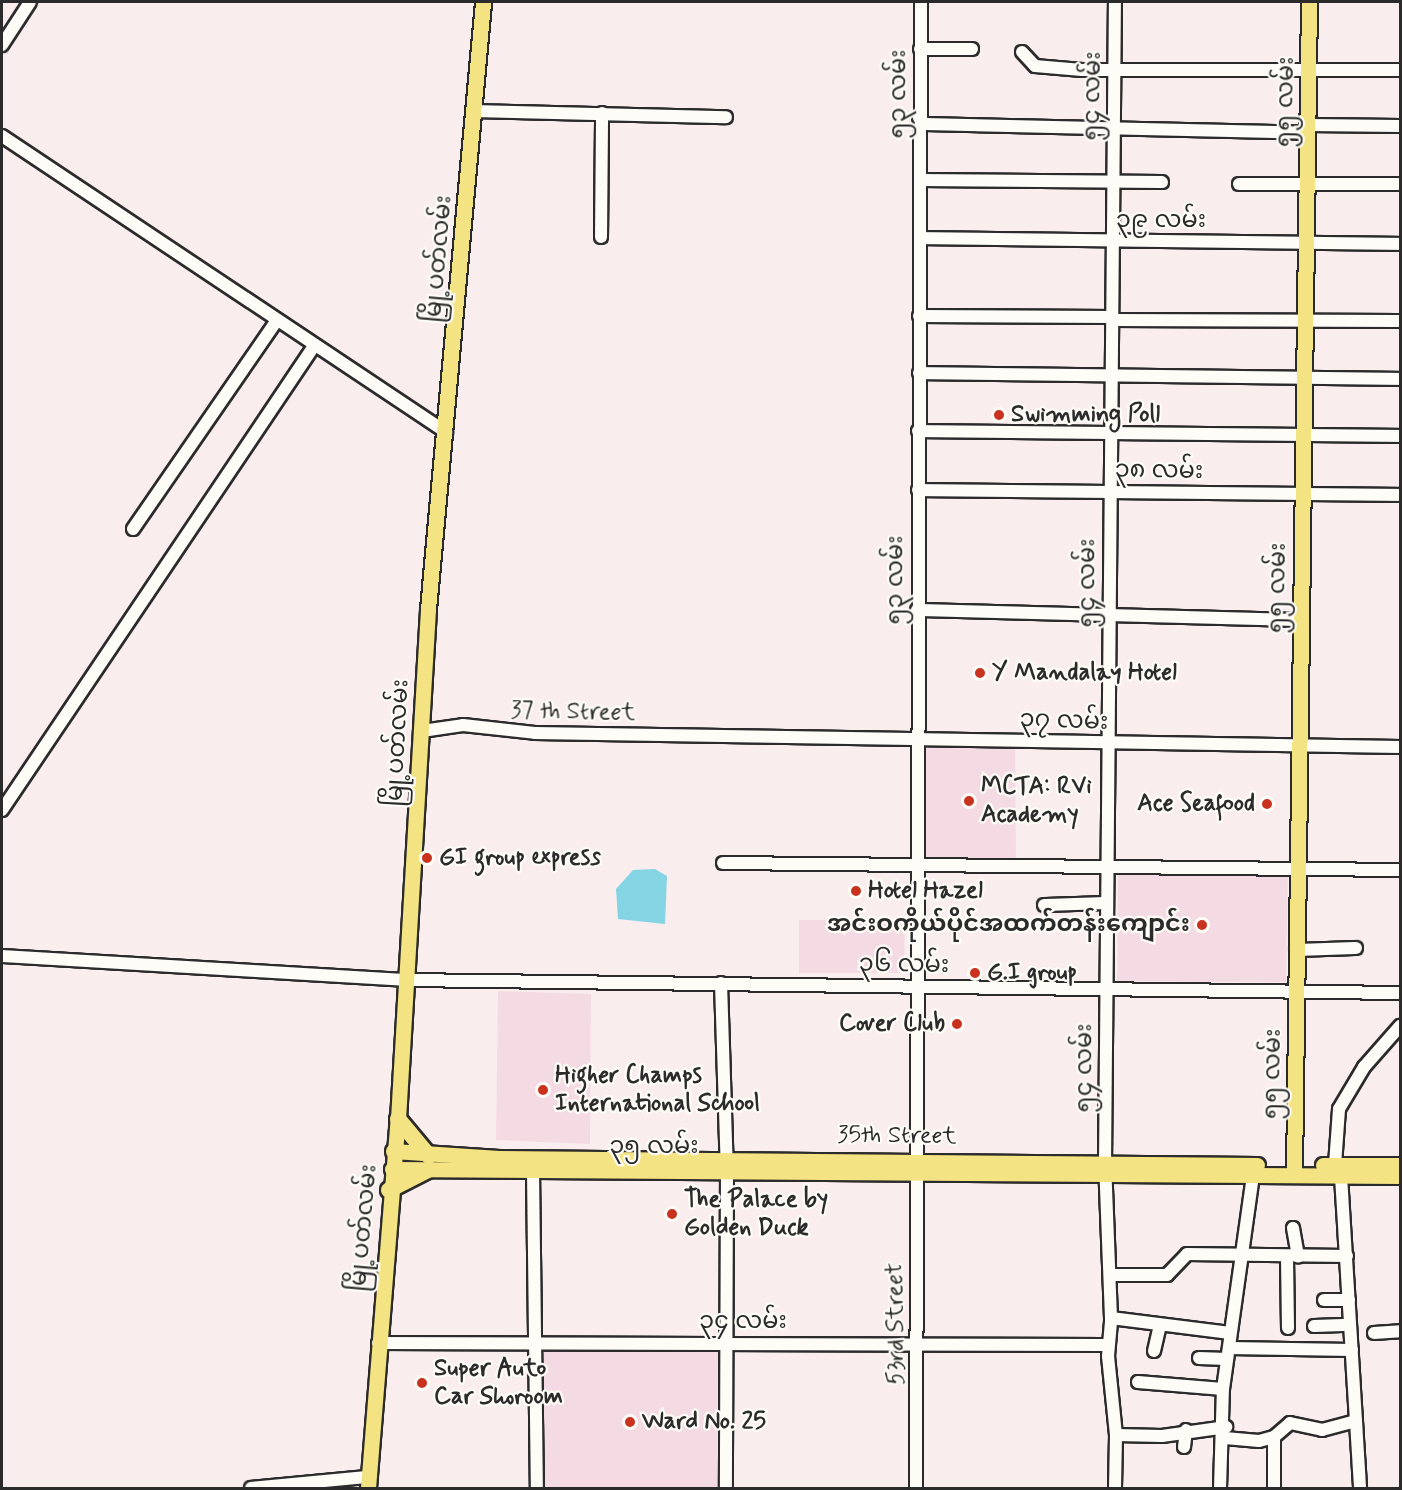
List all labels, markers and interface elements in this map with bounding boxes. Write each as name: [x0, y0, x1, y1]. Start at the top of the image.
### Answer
street label: ၅၃ လမ်း: [885, 49, 913, 139]
street label: ၅၄ လမ်း: [1078, 51, 1108, 141]
street label: ၅၅ လမ်း: [1271, 57, 1301, 147]
street label: မြို့ပတ်လမ်း: [419, 194, 459, 324]
street label: ၃၉ လမ်း: [1116, 207, 1206, 235]
place label: Swimming Poll: [1011, 401, 1160, 429]
marker: Swimming Poll: [992, 408, 1006, 422]
street label: ၃၈ လမ်း: [1114, 456, 1204, 486]
street label: ၅၃ လမ်း: [882, 535, 910, 625]
street label: ၅၄ လမ်း: [1074, 538, 1102, 628]
street label: ၅၅ လမ်း: [1263, 543, 1293, 633]
place label: Y Mandalay Hotel: [992, 659, 1173, 687]
marker: Y Mandalay Hotel: [973, 666, 987, 680]
street label: မြို့ပတ်လမ်း: [380, 678, 416, 808]
street label: 37 th Street: [510, 697, 636, 727]
street label: ၃၇ လမ်း: [1019, 705, 1109, 737]
place label: MCTA: RVi Academy: [981, 773, 1092, 829]
place label: Ace Seafood: [1136, 790, 1255, 818]
marker: MCTA: RVi Academy: [962, 794, 976, 808]
marker: Ace Seafood: [1260, 797, 1274, 811]
place label: GI group express: [439, 844, 600, 872]
marker: GI group express: [420, 851, 434, 865]
place label: Hotel Hazel: [868, 877, 980, 905]
marker: Hotel Hazel: [849, 884, 863, 898]
place label: အင်းဝကိုယ်ပိုင်အထက်တန်းကျောင်း: [827, 911, 1190, 939]
marker: အင်းဝကိုယ်ပိုင်အထက်တန်းကျောင်း: [1195, 918, 1209, 932]
street label: ၃၆ လမ်း: [859, 950, 949, 980]
place label: G.I group: [987, 959, 1077, 987]
marker: G.I group: [968, 966, 982, 980]
place label: Cover Club: [834, 1010, 945, 1038]
marker: Cover Club: [950, 1017, 964, 1031]
street label: ၅၄ လမ်း: [1071, 1023, 1099, 1113]
street label: ၅၅ လမ်း: [1258, 1029, 1288, 1119]
place label: Higher Champs International School: [555, 1062, 760, 1118]
marker: Higher Champs International School: [536, 1083, 550, 1097]
street label: 35th Street: [837, 1121, 957, 1151]
street label: ၃၅ လမ်း: [609, 1133, 699, 1161]
street label: မြို့ပတ်လမ်း: [344, 1163, 384, 1293]
place label: The Palace by Golden Duck: [684, 1186, 822, 1242]
marker: The Palace by Golden Duck: [665, 1207, 679, 1221]
street label: 53rd Street: [881, 1263, 911, 1385]
street label: ၃၄ လမ်း: [699, 1308, 787, 1336]
place label: Super Auto Car Shoroom: [434, 1355, 563, 1411]
marker: Super Auto Car Shoroom: [415, 1376, 429, 1390]
place label: Ward No. 25: [642, 1408, 766, 1436]
marker: Ward No. 25: [623, 1415, 637, 1429]

